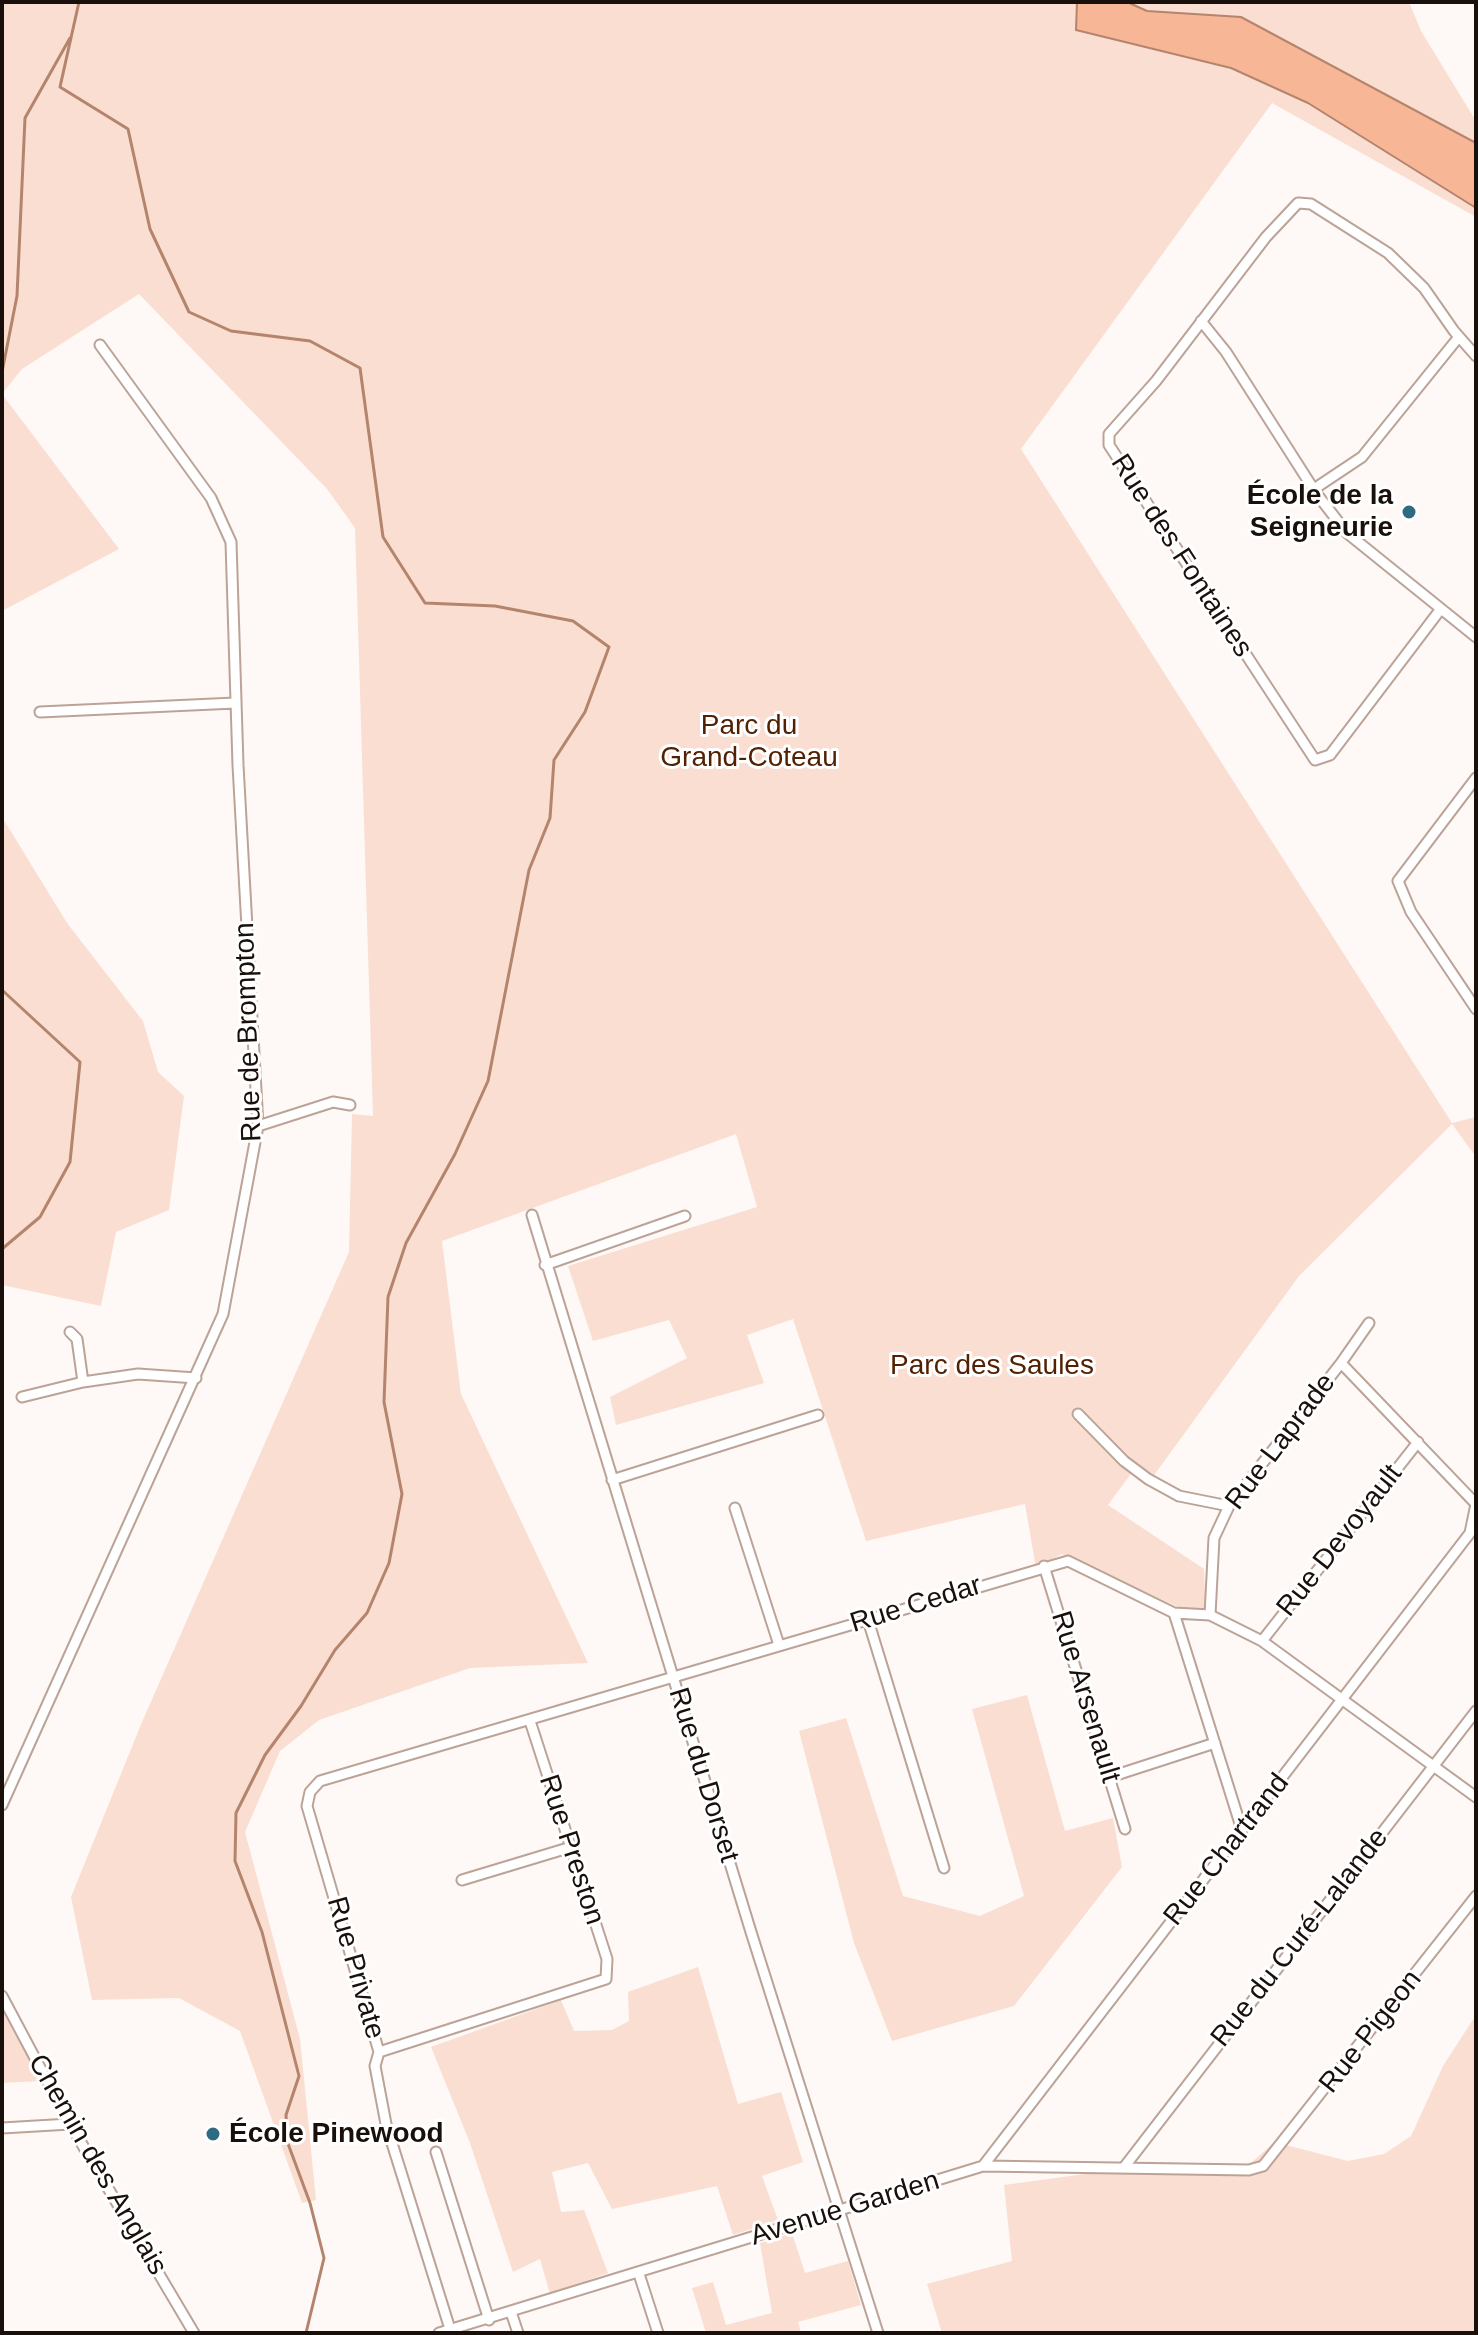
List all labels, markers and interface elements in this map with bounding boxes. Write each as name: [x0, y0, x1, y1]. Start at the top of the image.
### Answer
street label: Rue des Fontaines: [1103, 448, 1259, 664]
place label: École de la Seigneurie: [1247, 479, 1393, 545]
marker: École de la Seigneurie: [1400, 503, 1418, 521]
park label: Parc du Grand-Coteau: [660, 709, 838, 775]
street label: Rue de Brompton: [228, 922, 270, 1142]
park label: Parc des Saules: [890, 1349, 1094, 1383]
street label: Rue Laprade: [1219, 1367, 1343, 1517]
street label: Rue Devoyault: [1270, 1458, 1410, 1624]
street label: Rue Cedar: [846, 1569, 986, 1641]
street label: Rue Arsenault: [1043, 1607, 1127, 1787]
street label: Rue du Dorset: [661, 1684, 745, 1866]
street label: Rue Chartrand: [1157, 1767, 1297, 1933]
street label: Rue Preston: [531, 1771, 611, 1929]
street label: Rue du Curé-Lalande: [1204, 1822, 1396, 2054]
street label: Rue Private: [319, 1893, 391, 2043]
street label: Rue Pigeon: [1313, 1964, 1429, 2100]
street label: Chemin des Anglais: [20, 2049, 174, 2281]
place label: École Pinewood: [229, 2117, 444, 2151]
marker: École Pinewood: [204, 2125, 222, 2143]
street label: Avenue Garden: [747, 2164, 943, 2254]

